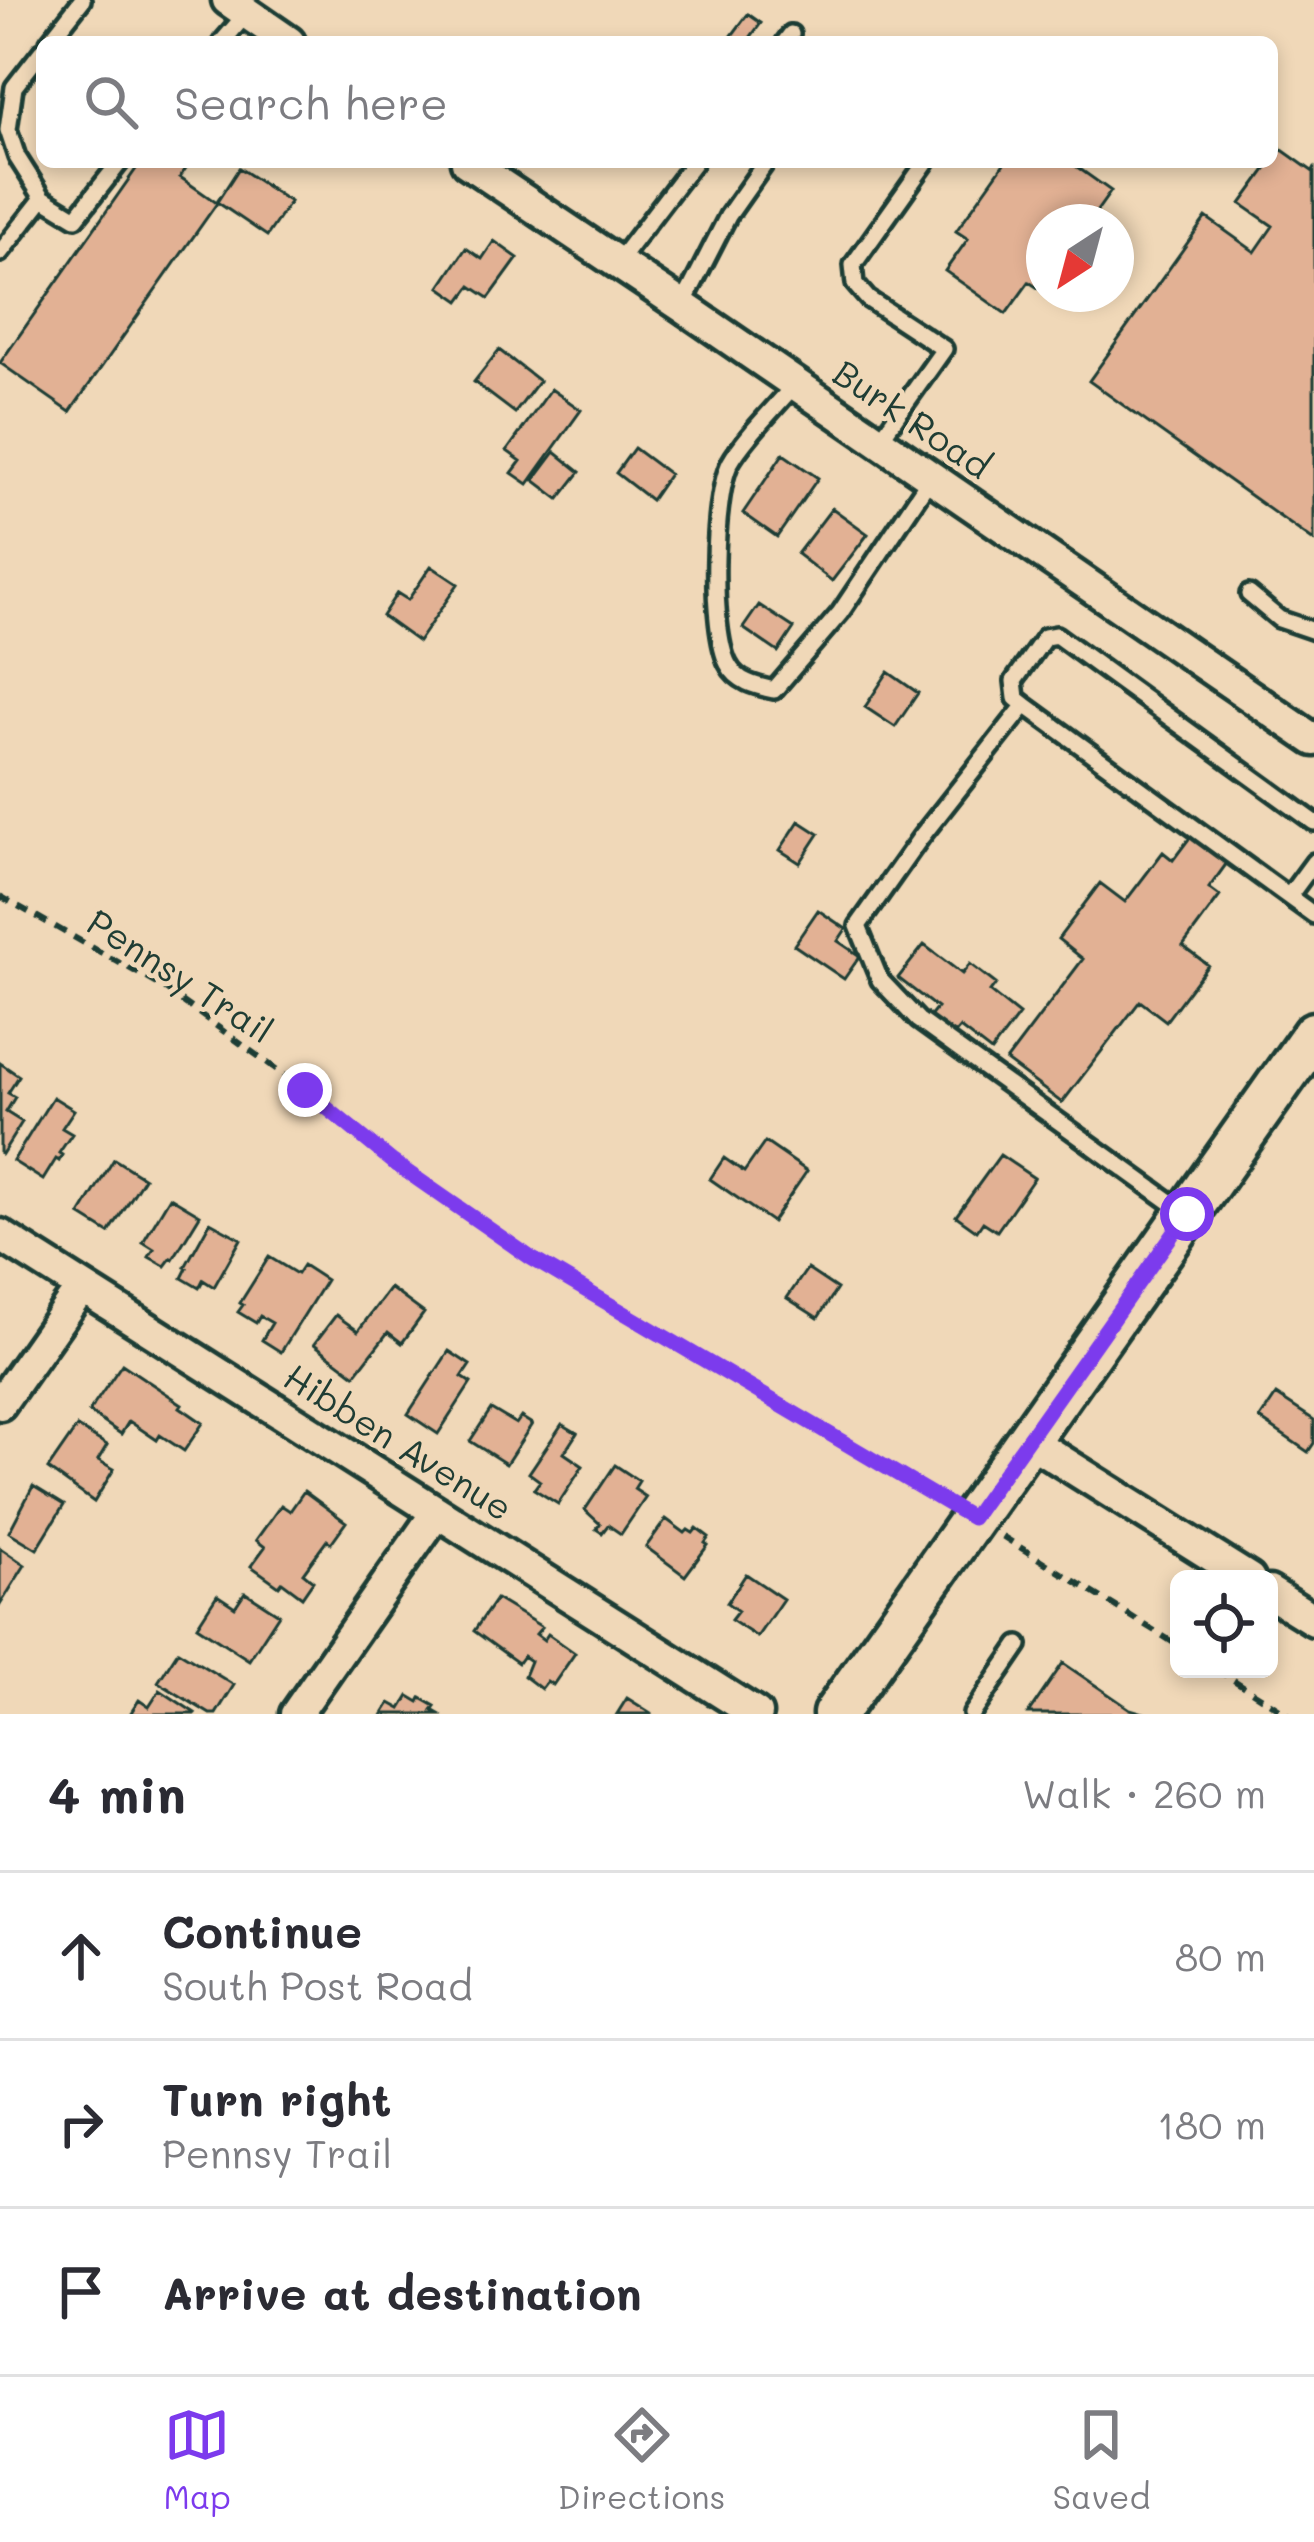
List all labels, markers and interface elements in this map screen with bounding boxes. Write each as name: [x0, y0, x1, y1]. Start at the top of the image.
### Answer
search box: [36, 36, 1278, 168]
icon: search: [78, 69, 144, 135]
text: Search here: [174, 73, 448, 131]
north arrow: [1026, 204, 1134, 312]
street label: Burk Road: [825, 348, 1001, 488]
street label: Pennsy Trail: [79, 897, 283, 1053]
route end: [278, 1063, 332, 1117]
route start: [1160, 1187, 1214, 1241]
street label: Hibben Avenue: [276, 1352, 522, 1530]
map controls: [1170, 1570, 1278, 1678]
button: locate: [1170, 1570, 1278, 1678]
text: 4 min: [48, 1759, 186, 1826]
text: Walk · 260 m: [1022, 1767, 1266, 1818]
text: Continue: [162, 1901, 362, 1959]
icon: ahead: [48, 1923, 114, 1989]
text: 80 m: [1175, 1930, 1266, 1981]
text: South Post Road: [162, 1959, 473, 2010]
text: Turn right: [162, 2069, 391, 2127]
icon: right: [48, 2091, 114, 2157]
text: 180 m: [1157, 2098, 1266, 2149]
text: Pennsy Trail: [162, 2127, 392, 2178]
icon: arrive: [48, 2259, 114, 2325]
text: Arrive at destination: [162, 2263, 642, 2321]
tab: Map: [164, 2402, 231, 2517]
tab: Directions: [558, 2402, 725, 2517]
tab: Saved: [1053, 2402, 1150, 2517]

